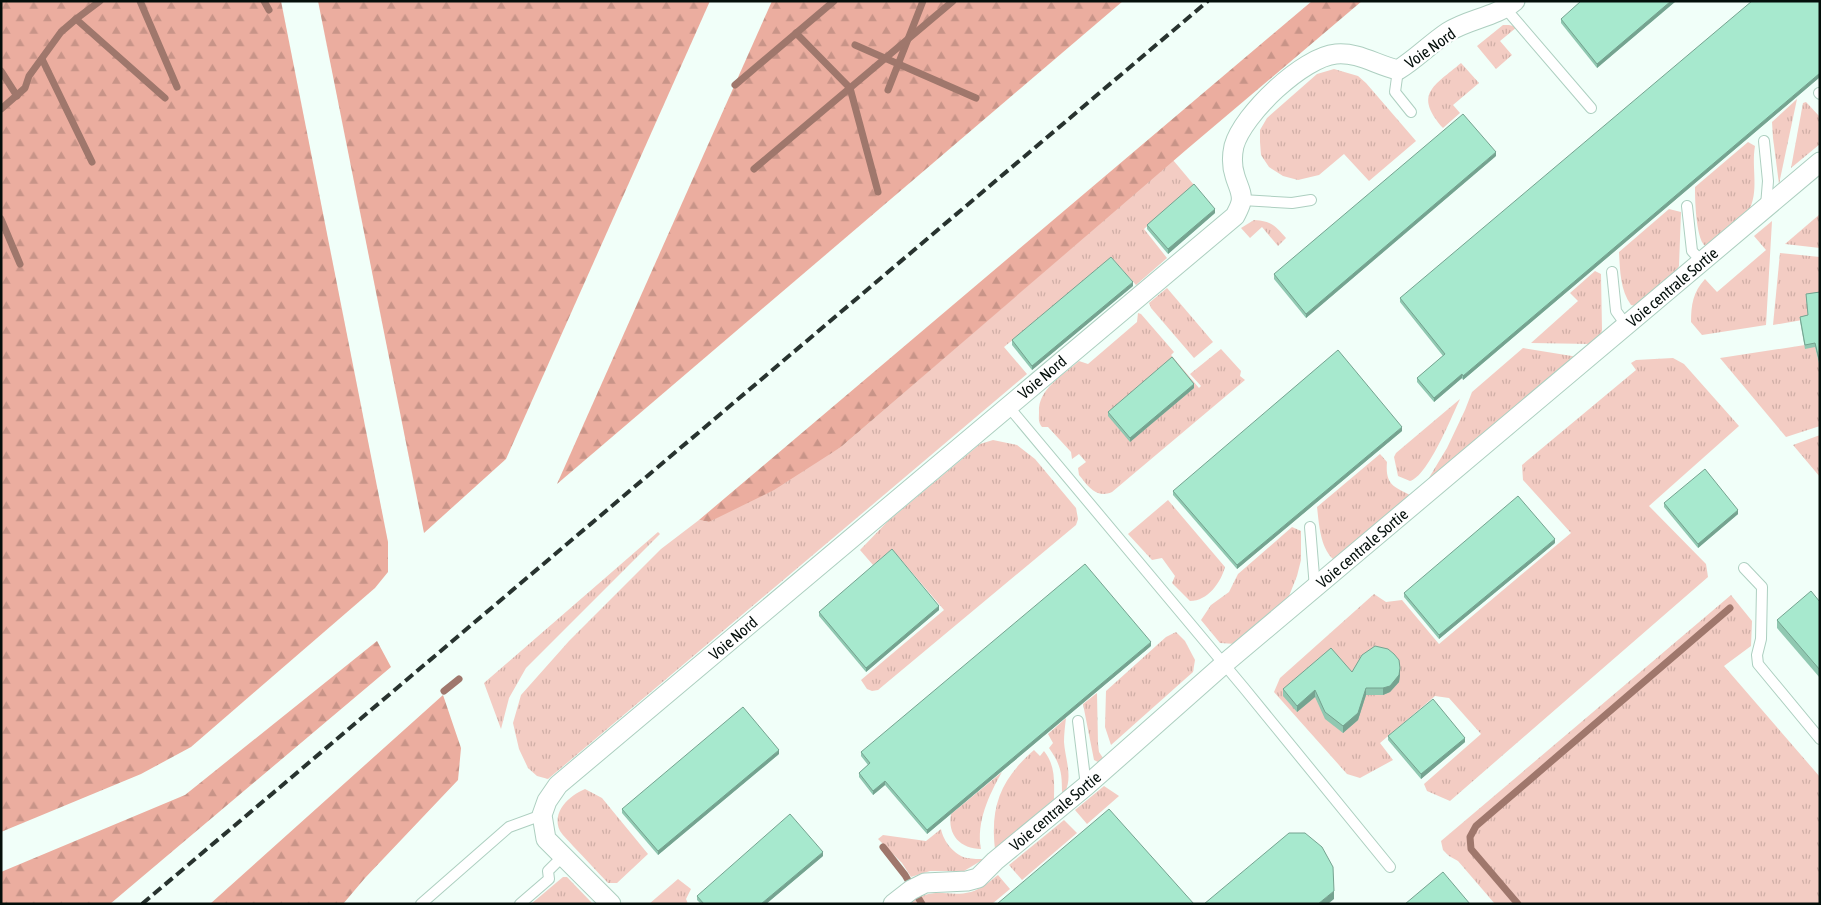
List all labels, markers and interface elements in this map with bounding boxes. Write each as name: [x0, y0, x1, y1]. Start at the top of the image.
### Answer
street label: Voie Nord: [1401, 24, 1459, 72]
street label: Voie centrale Sortie: [1623, 244, 1721, 330]
street label: Voie Nord: [1014, 352, 1070, 402]
street label: Voie centrale Sortie: [1313, 505, 1411, 591]
street label: Voie Nord: [705, 613, 761, 663]
street label: Voie centrale Sortie: [1006, 768, 1104, 854]

